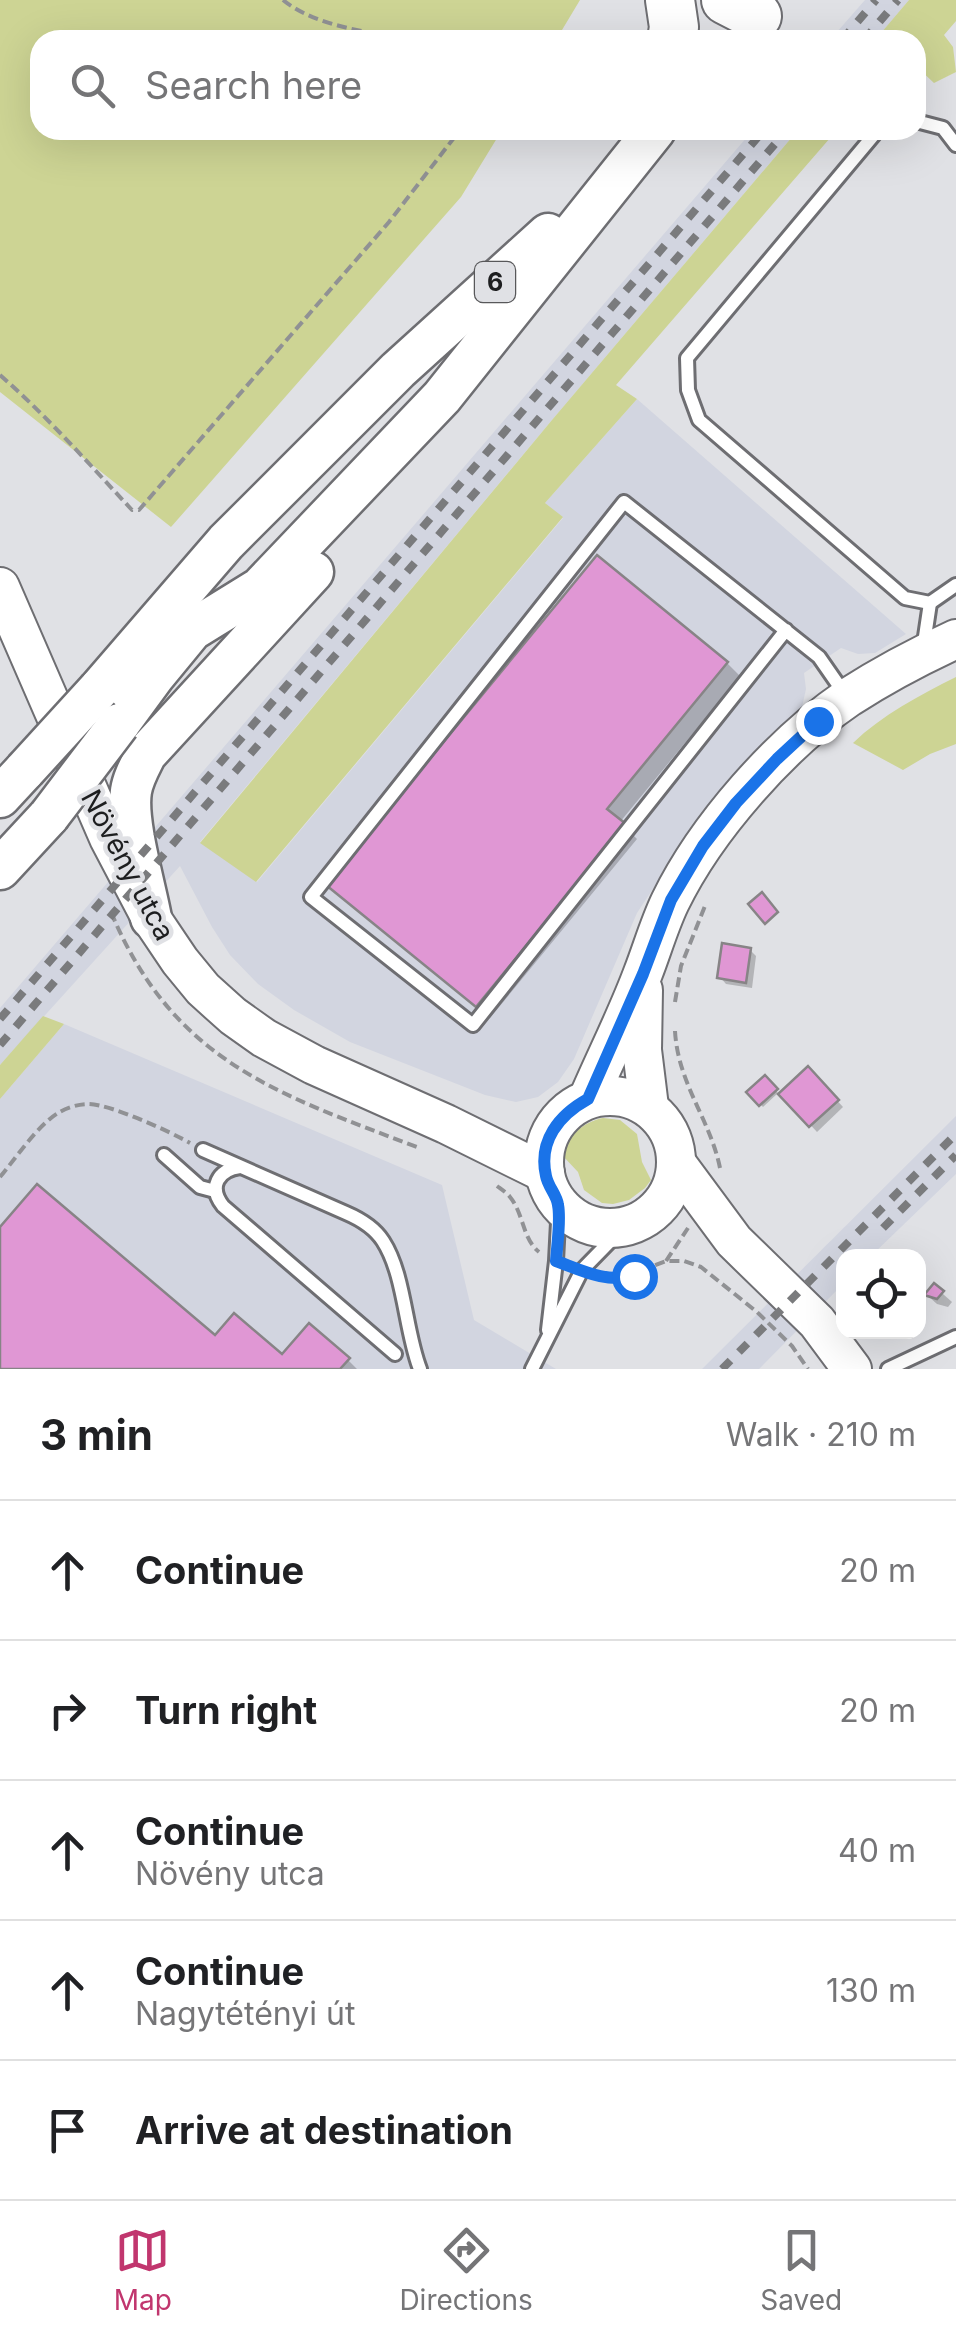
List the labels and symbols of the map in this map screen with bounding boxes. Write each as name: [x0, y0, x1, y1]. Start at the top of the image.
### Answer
road number: 6: [475, 262, 515, 302]
route end: [796, 699, 842, 745]
street label: Növény utca: [74, 784, 182, 946]
route start: [612, 1254, 658, 1300]

